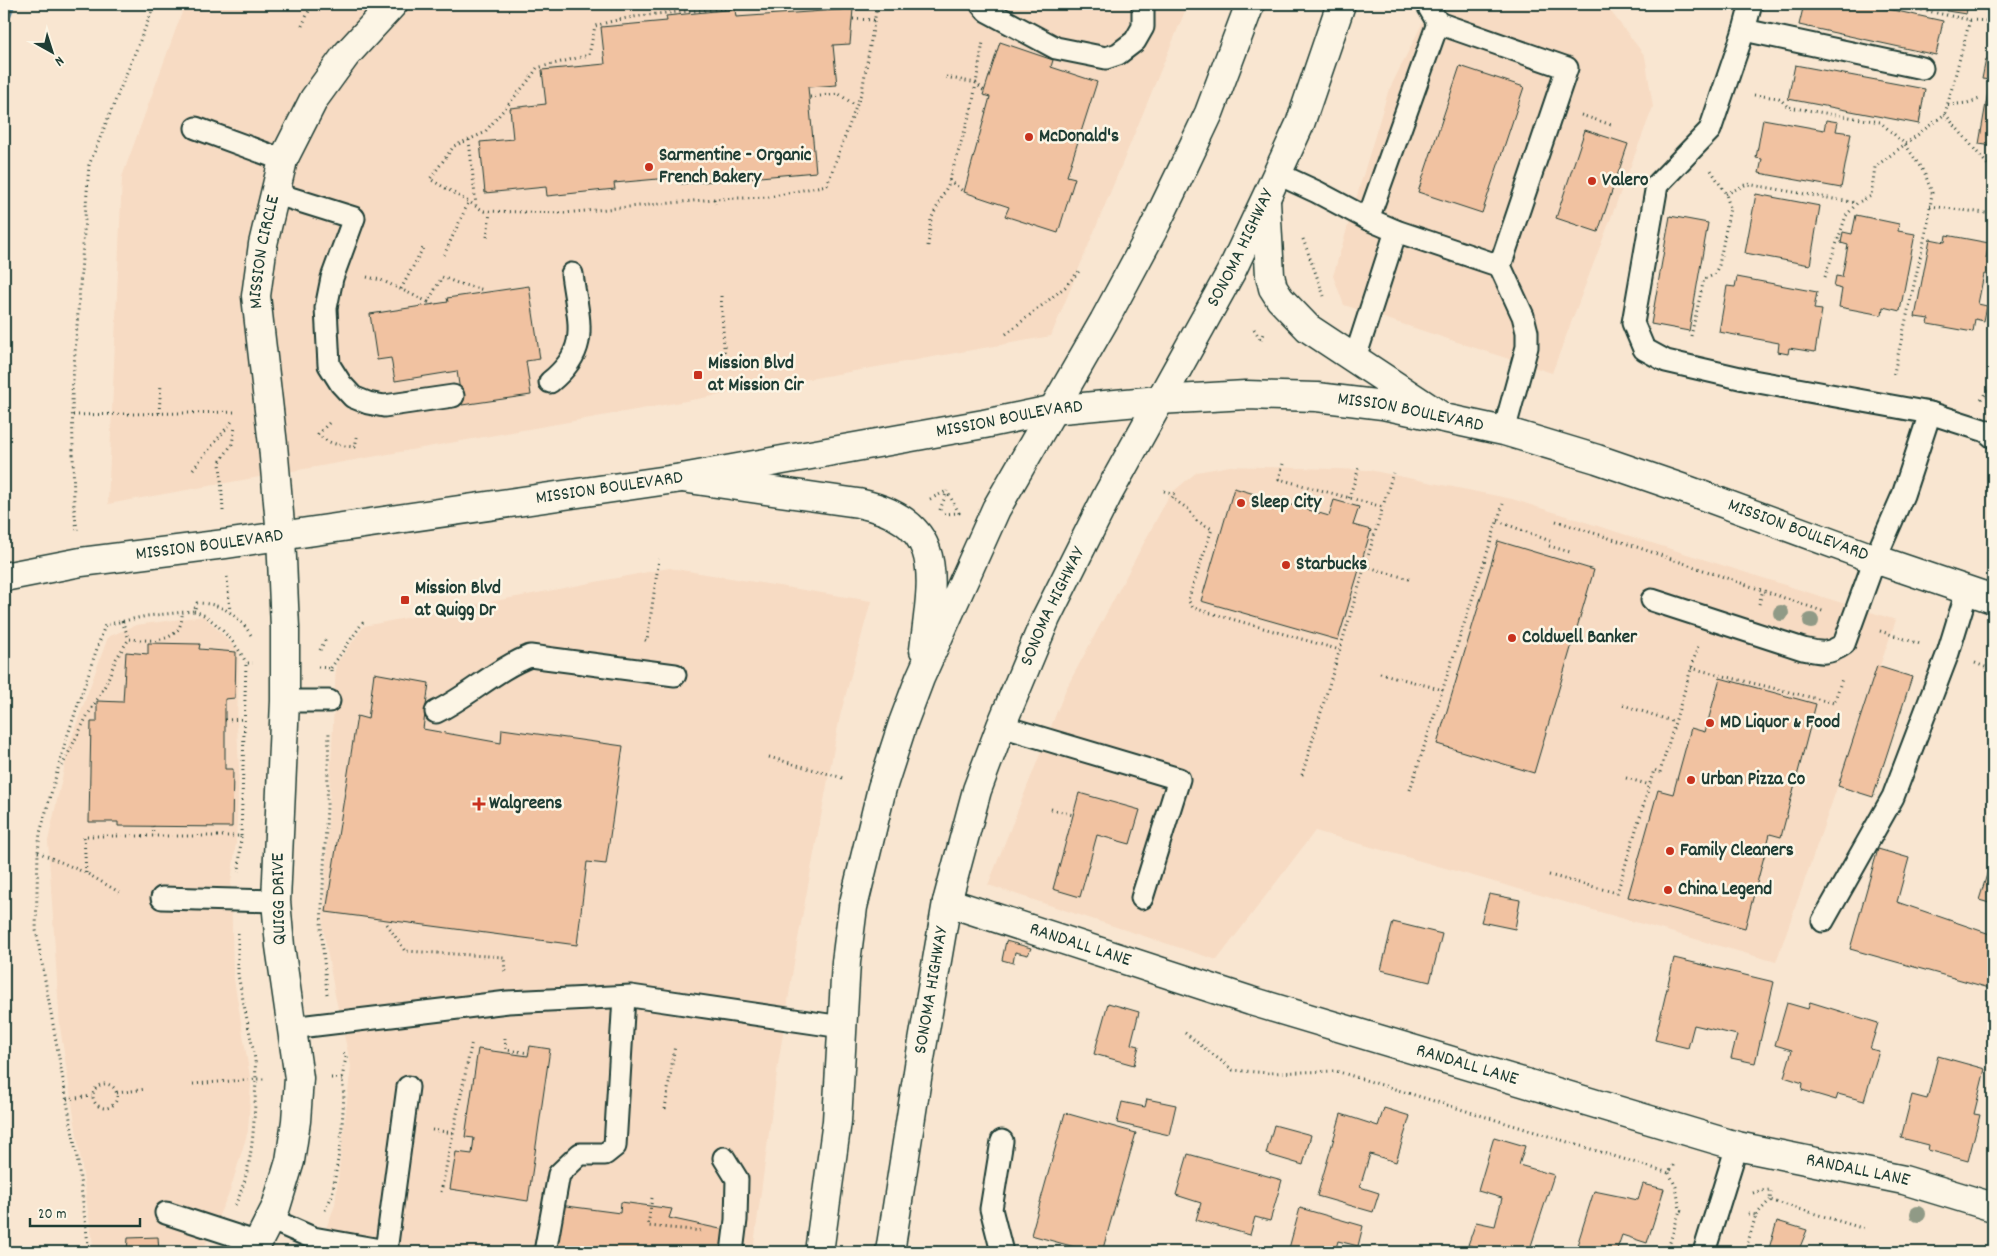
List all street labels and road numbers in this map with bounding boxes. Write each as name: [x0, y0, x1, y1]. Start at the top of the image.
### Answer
street label: SONOMA HIGHWAY: [1200, 184, 1282, 312]
street label: MISSION CIRCLE: [242, 192, 288, 310]
street label: MISSION BOULEVARD: [1336, 386, 1486, 440]
street label: MISSION BOULEVARD: [934, 394, 1084, 446]
street label: MISSION BOULEVARD: [534, 464, 685, 512]
street label: MISSION BOULEVARD: [1724, 492, 1873, 569]
street label: MISSION BOULEVARD: [134, 522, 285, 569]
street label: SONOMA HIGHWAY: [1014, 542, 1093, 671]
street label: QUIGG DRIVE: [266, 852, 294, 945]
street label: RANDALL LANE: [1026, 916, 1135, 975]
street label: SONOMA HIGHWAY: [908, 924, 956, 1056]
street label: RANDALL LANE: [1413, 1037, 1522, 1094]
street label: RANDALL LANE: [1803, 1147, 1913, 1195]

